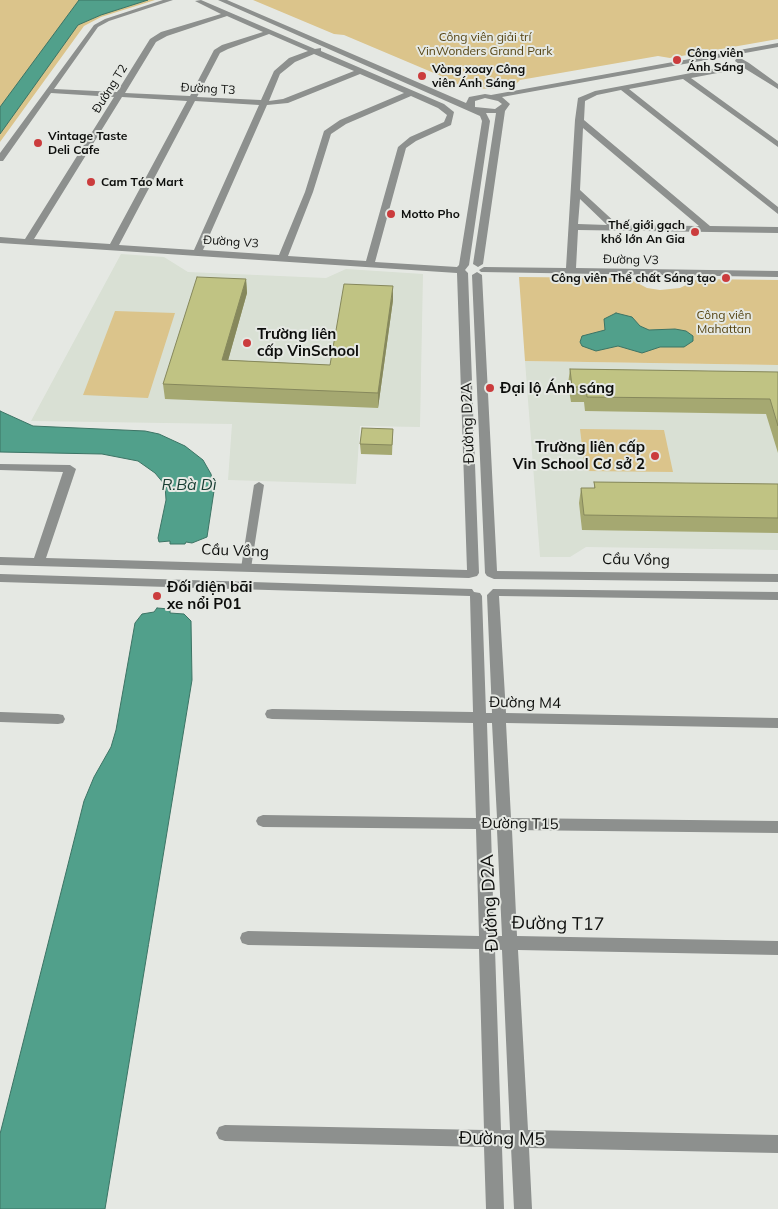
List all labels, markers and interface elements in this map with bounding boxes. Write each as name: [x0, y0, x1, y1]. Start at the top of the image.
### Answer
park label: Công viên giải trí VinWonders Grand Park: [418, 30, 552, 58]
place label: Công viên Ánh Sáng: [687, 46, 744, 74]
marker: Công viên Ánh Sáng: [671, 54, 683, 66]
street label: Đường T2: [89, 62, 131, 116]
place label: Vòng xoay Công viên Ánh Sáng: [432, 62, 525, 90]
marker: Vòng xoay Công viên Ánh Sáng: [416, 70, 428, 82]
street label: Đường T3: [180, 80, 236, 98]
place label: Vintage Taste Deli Cafe: [48, 129, 127, 157]
marker: Vintage Taste Deli Cafe: [32, 137, 44, 149]
place label: Cam Táo Mart: [101, 175, 183, 189]
marker: Cam Táo Mart: [85, 176, 97, 188]
place label: Motto Pho: [401, 207, 460, 221]
marker: Motto Pho: [385, 208, 397, 220]
place label: Thế giới gạch khổ lớn An Gia: [601, 218, 685, 246]
marker: Thế giới gạch khổ lớn An Gia: [689, 226, 701, 238]
street label: Đường V3: [203, 233, 259, 251]
street label: Đường V3: [603, 252, 659, 268]
place label: Công viên Thể chất Sáng tạo: [551, 271, 716, 285]
marker: Công viên Thể chất Sáng tạo: [720, 272, 732, 284]
park label: Công viên Mahattan: [697, 308, 751, 336]
place label: Trường liên cấp VinSchool: [257, 325, 359, 360]
marker: Trường liên cấp VinSchool: [241, 337, 253, 349]
place label: Đại lộ Ánh sáng: [500, 379, 614, 397]
street label: Đường D2A: [458, 382, 478, 464]
marker: Đại lộ Ánh sáng: [484, 382, 496, 394]
place label: Trường liên cấp Vin School Cơ sở 2: [513, 438, 645, 473]
marker: Trường liên cấp Vin School Cơ sở 2: [649, 450, 661, 462]
water label: R.Bà Dì: [161, 475, 217, 495]
street label: Cầu Vồng: [201, 541, 269, 561]
street label: Cầu Vồng: [602, 550, 670, 570]
place label: Đối diện bãi xe nổi P01: [167, 578, 252, 613]
marker: Đối diện bãi xe nổi P01: [151, 590, 163, 602]
street label: Đường M4: [489, 693, 561, 713]
street label: Đường T15: [481, 814, 559, 834]
street label: Đường D2A: [477, 854, 503, 952]
street label: Đường T17: [511, 912, 605, 936]
street label: Đường M5: [459, 1127, 545, 1151]

